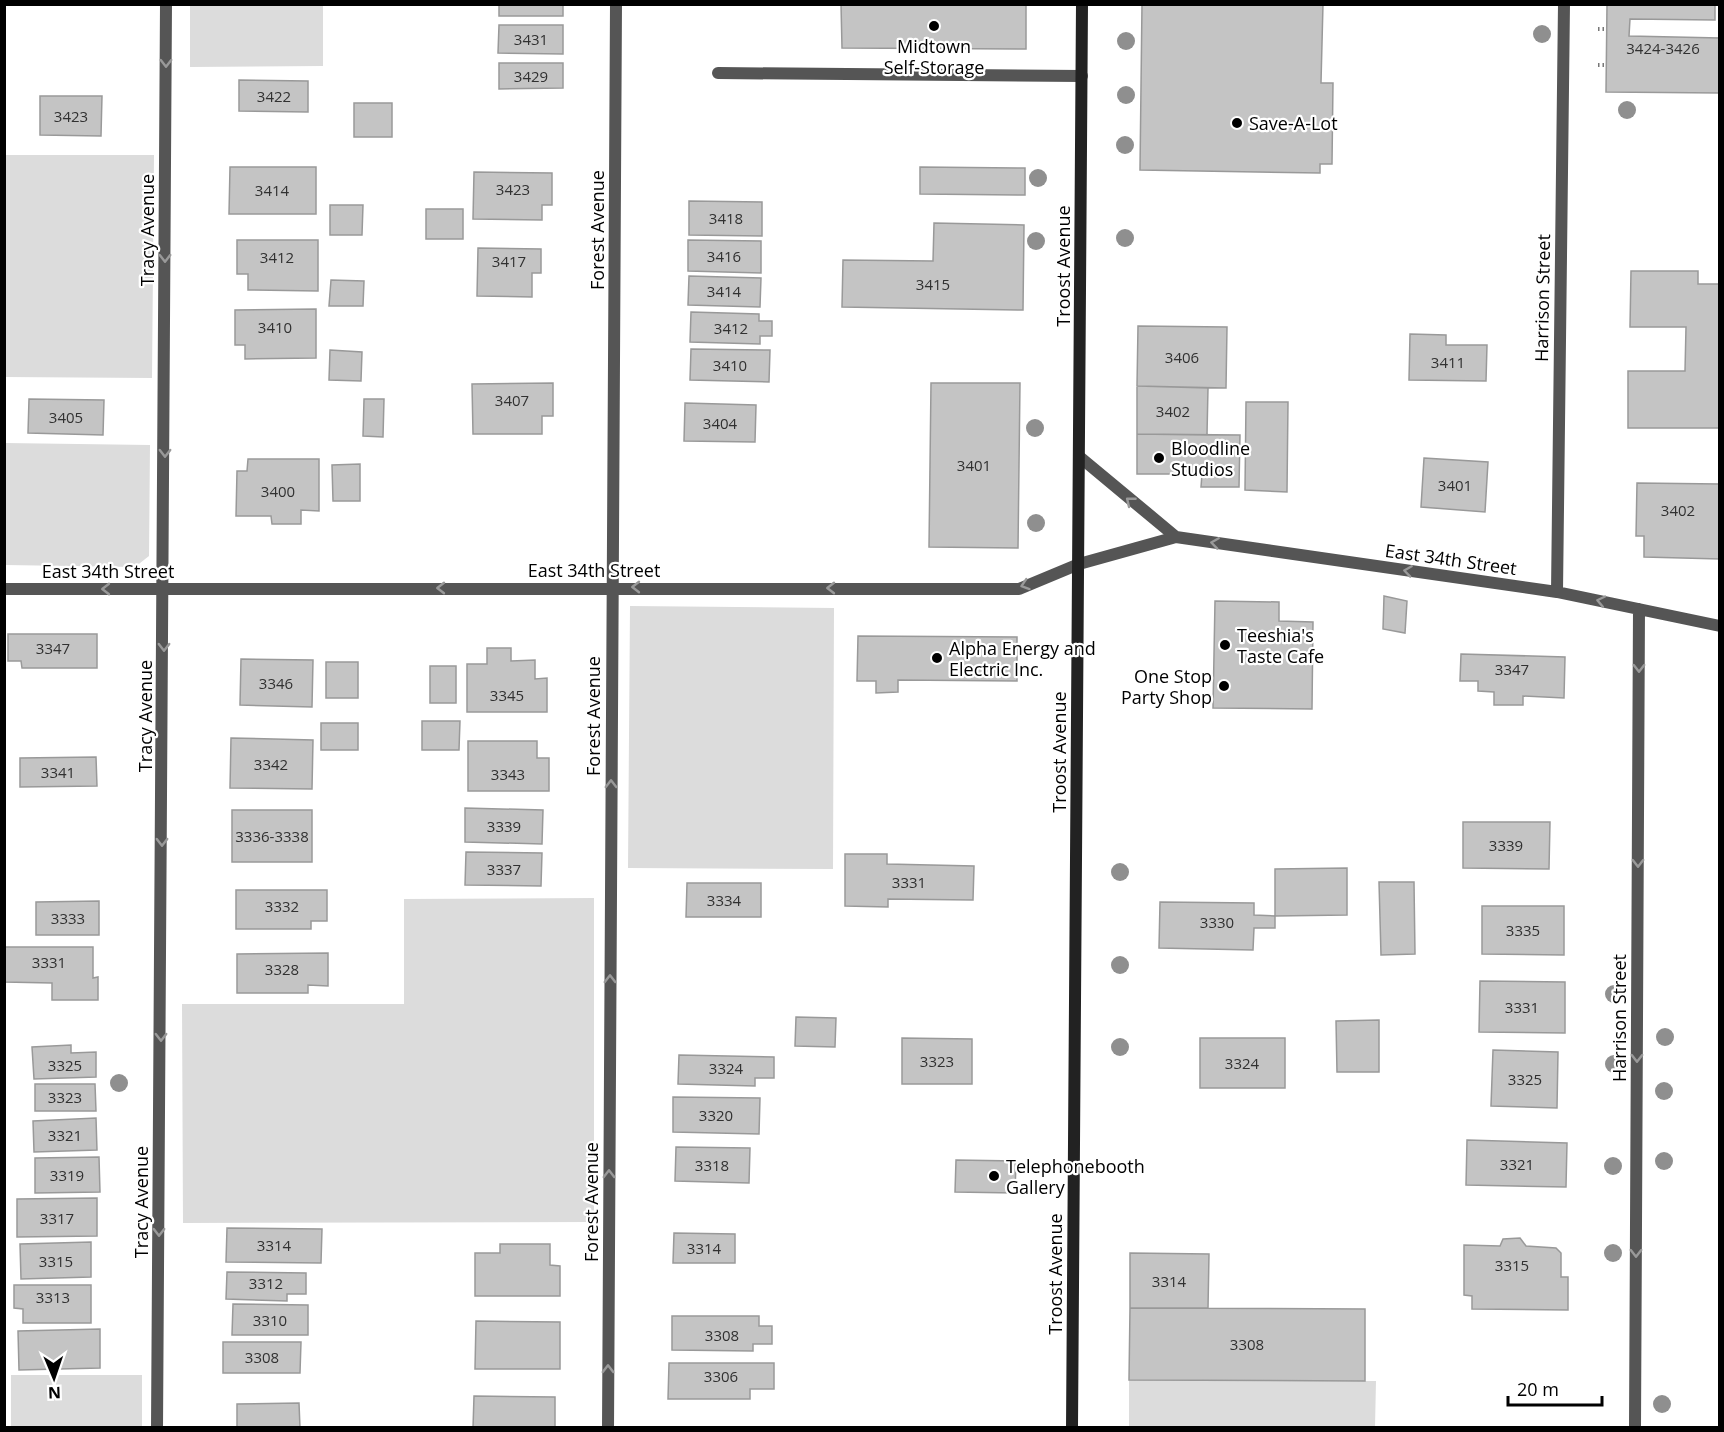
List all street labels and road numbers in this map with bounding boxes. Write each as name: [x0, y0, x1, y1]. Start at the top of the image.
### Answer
street label: Forest Avenue: [585, 170, 609, 290]
street label: Tracy Avenue: [135, 174, 159, 286]
street label: Troost Avenue: [1051, 205, 1075, 327]
street label: Harrison Street: [1529, 234, 1555, 362]
street label: East 34th Street: [1384, 538, 1518, 580]
street label: East 34th Street: [528, 558, 660, 582]
street label: East 34th Street: [42, 559, 174, 583]
street label: Forest Avenue: [581, 656, 605, 776]
street label: Tracy Avenue: [133, 660, 157, 772]
street label: Troost Avenue: [1047, 691, 1071, 813]
street label: Harrison Street: [1607, 954, 1631, 1082]
street label: Forest Avenue: [579, 1142, 603, 1262]
street label: Tracy Avenue: [129, 1146, 153, 1258]
street label: Troost Avenue: [1043, 1213, 1067, 1335]

